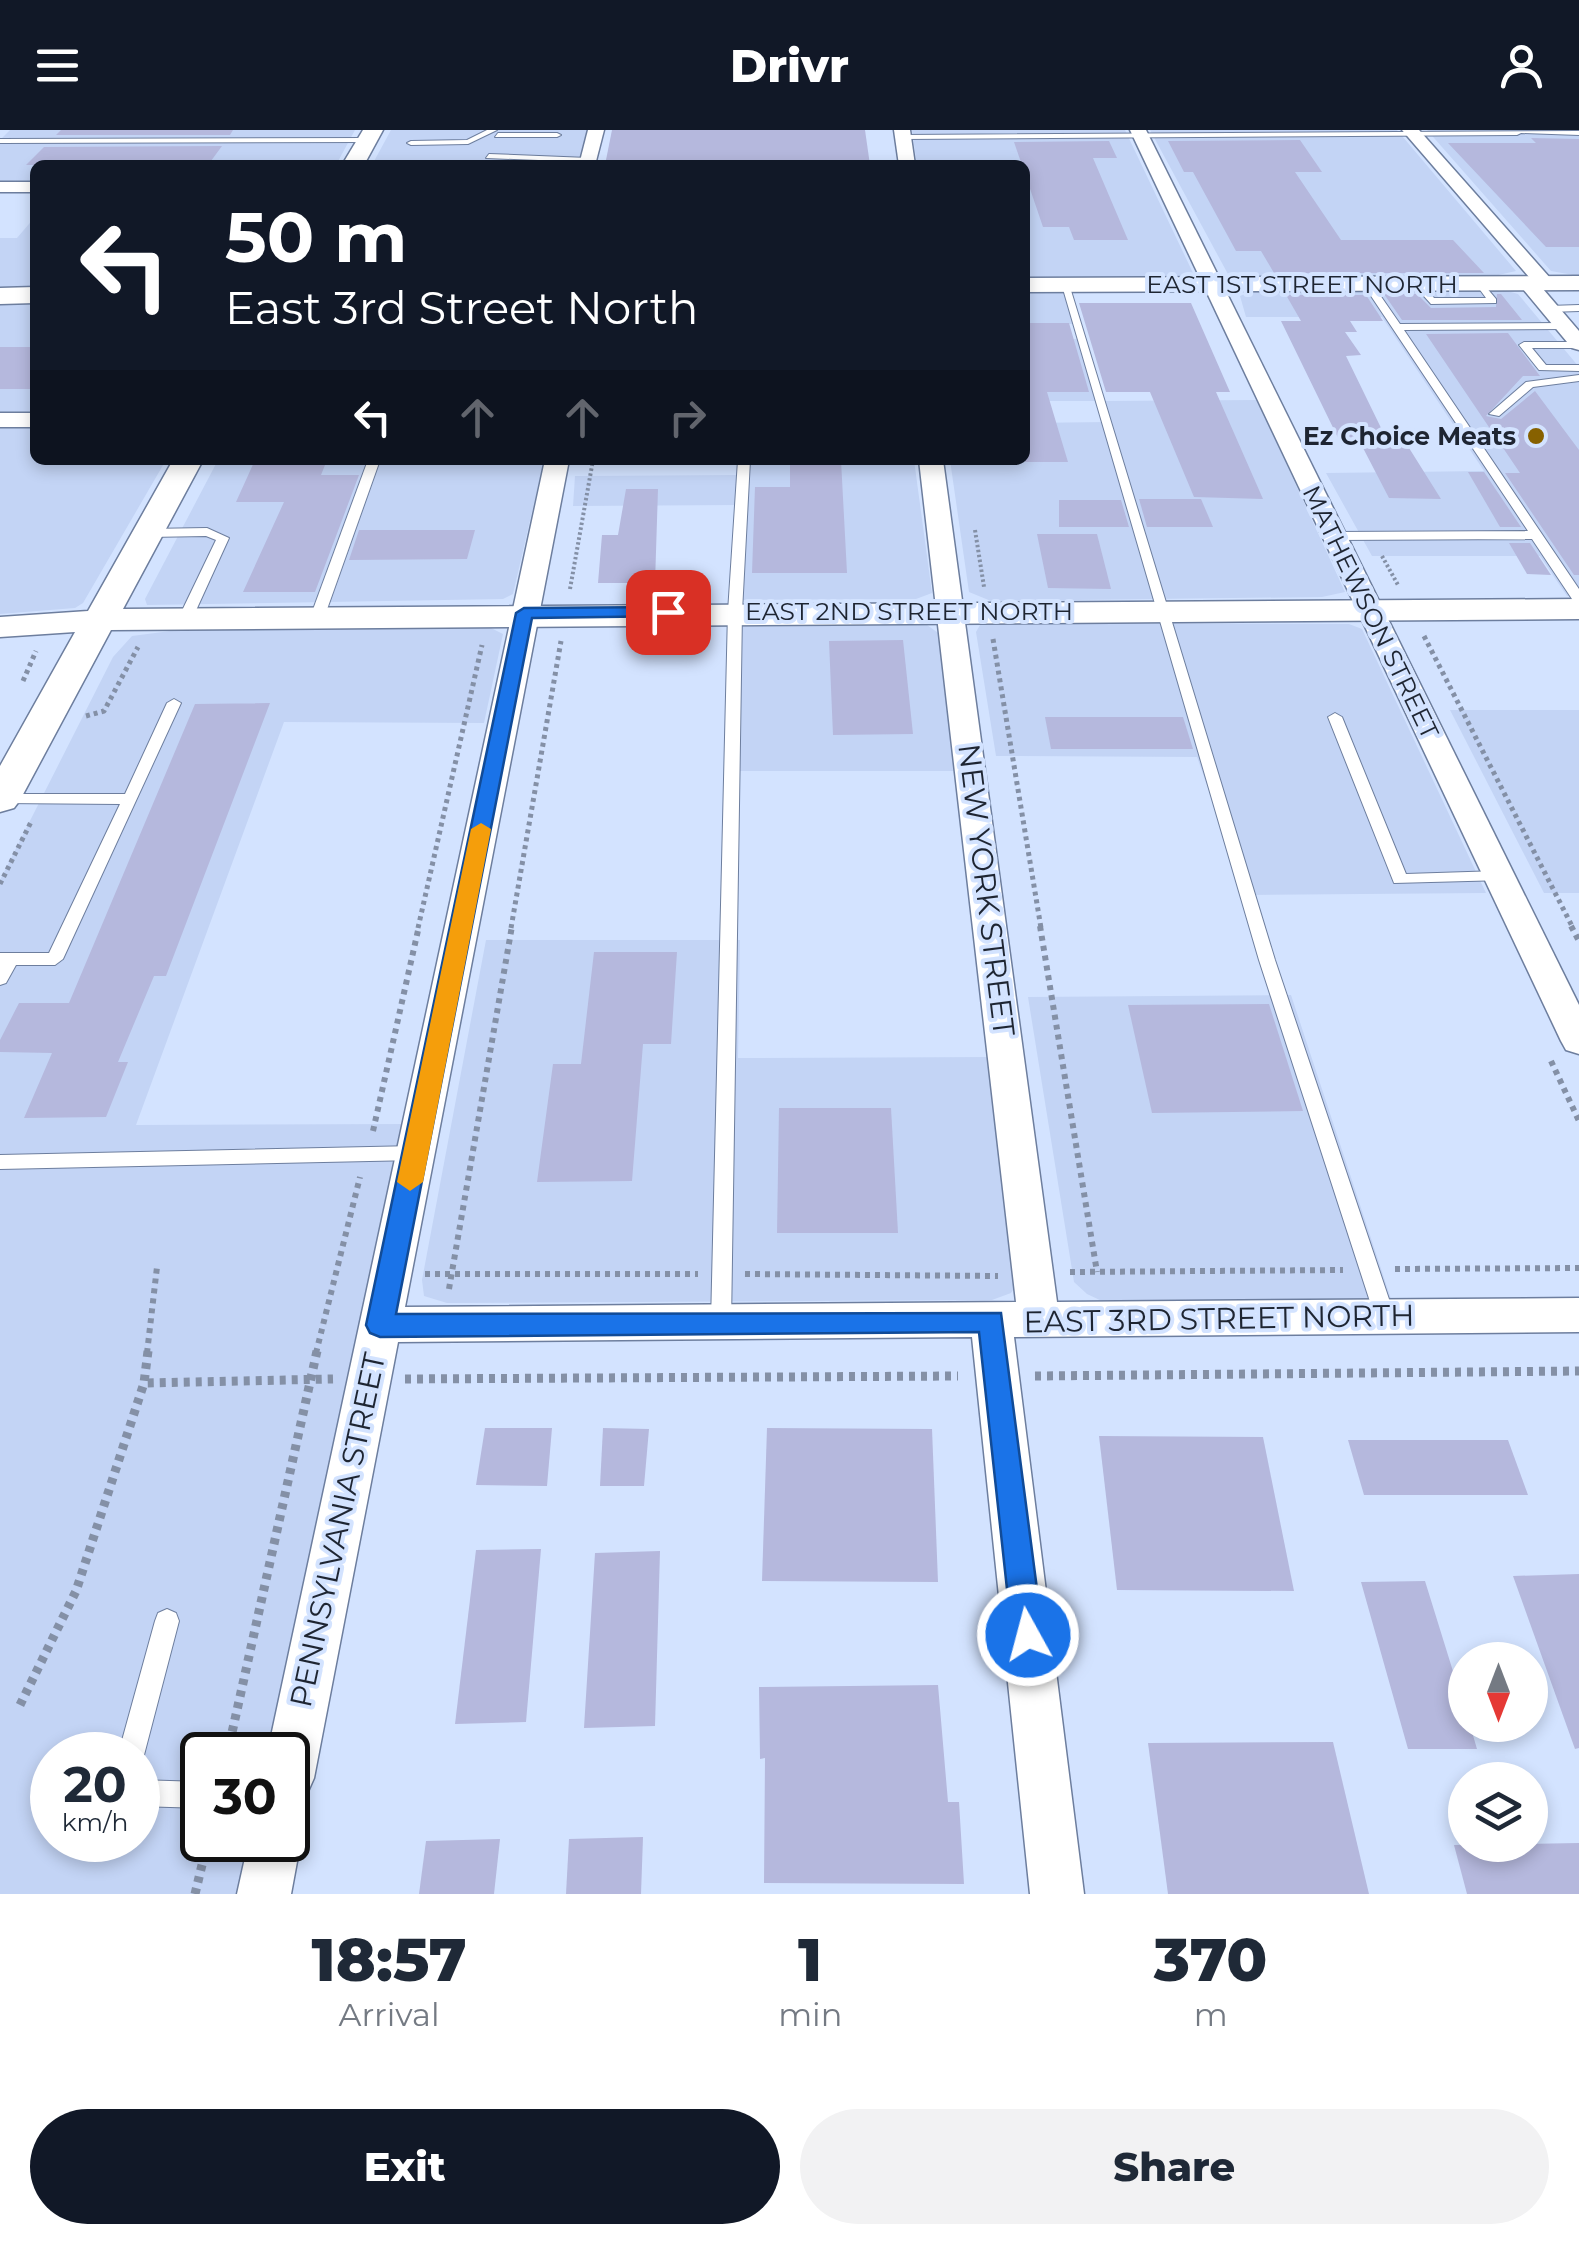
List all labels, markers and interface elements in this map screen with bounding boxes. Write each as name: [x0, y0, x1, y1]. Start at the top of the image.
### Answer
icon: menu: [30, 38, 85, 93]
text: Drivr: [730, 38, 849, 93]
icon: person: [1494, 38, 1549, 93]
text: 50 m: [225, 194, 407, 280]
icon: left: [60, 200, 190, 330]
street label: EAST 1ST STREET NORTH: [1146, 269, 1458, 299]
text: East 3rd Street North: [225, 280, 699, 335]
icon: left: [345, 390, 400, 445]
icon: ahead: [450, 390, 505, 445]
icon: ahead: [555, 390, 610, 445]
icon: right: [660, 390, 715, 445]
place label: Ez Choice Meats: [1303, 421, 1516, 451]
marker: Ez Choice Meats: [1525, 425, 1547, 447]
street label: MATHEWSON STREET: [1297, 480, 1446, 744]
pin: [626, 570, 711, 655]
icon: arrive: [641, 585, 696, 640]
street label: EAST 2ND STREET NORTH: [745, 596, 1073, 626]
street label: NEW YORK STREET: [950, 742, 1023, 1039]
street label: EAST 3RD STREET NORTH: [1023, 1297, 1415, 1340]
street label: PENNSYLVANIA STREET: [282, 1349, 393, 1710]
position arrow: [976, 1583, 1080, 1687]
north arrow: [1448, 1642, 1548, 1742]
map controls: [1448, 1642, 1548, 1862]
speed limit sign: 30: [180, 1732, 310, 1862]
text: 20: [63, 1754, 127, 1815]
button: layers: [1448, 1762, 1548, 1862]
text: km/h: [62, 1807, 128, 1837]
text: 18:57: [312, 1923, 467, 1996]
text: 1: [798, 1923, 822, 1996]
text: 370: [1154, 1923, 1267, 1996]
text: Arrival: [339, 1995, 440, 2034]
text: min: [778, 1995, 842, 2034]
text: m: [1194, 1995, 1228, 2034]
button: Exit: [30, 2109, 780, 2224]
button: Share: [800, 2109, 1549, 2224]

